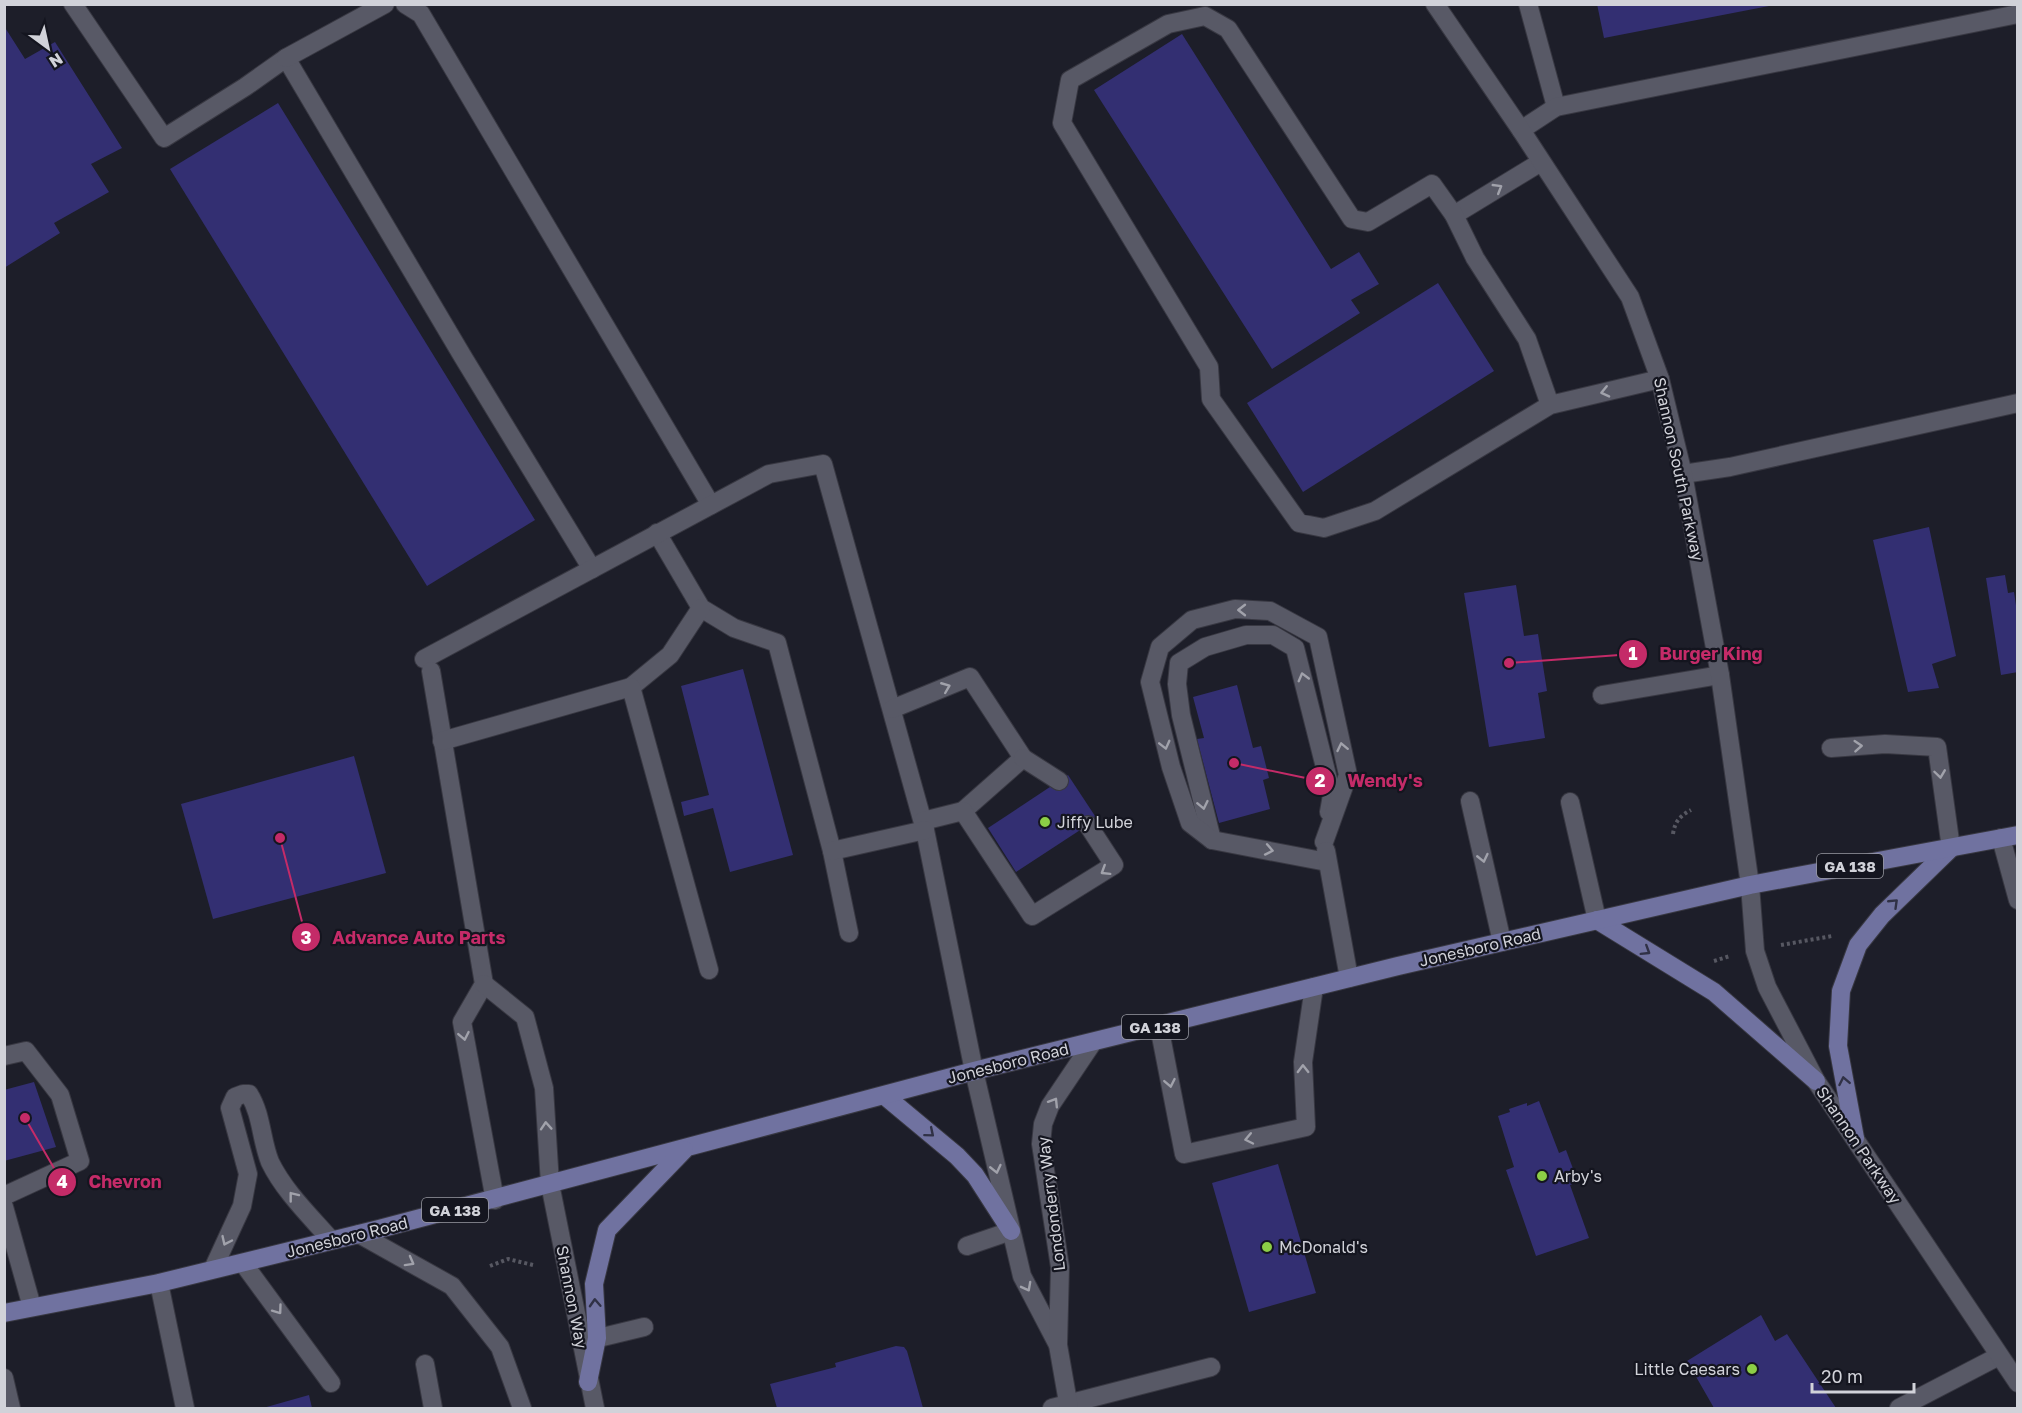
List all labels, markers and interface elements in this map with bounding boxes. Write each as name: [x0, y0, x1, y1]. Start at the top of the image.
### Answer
north arrow: [18, 18, 78, 78]
text: N: [46, 49, 67, 72]
one-way arrow: [1492, 184, 1502, 196]
street label: Shannon South Parkway: [1650, 375, 1708, 563]
one-way arrow: [1600, 384, 1610, 397]
one-way arrow: [1237, 604, 1246, 616]
callout: Burger King: [1618, 636, 1775, 672]
text: 1: [1628, 642, 1638, 664]
text: Burger King: [1659, 642, 1763, 664]
one-way arrow: [1297, 672, 1310, 682]
one-way arrow: [940, 682, 951, 694]
one-way arrow: [1158, 740, 1171, 750]
one-way arrow: [1853, 740, 1862, 753]
one-way arrow: [1336, 742, 1349, 752]
callout: Wendy's: [1305, 763, 1435, 799]
text: 2: [1315, 769, 1326, 791]
text: Wendy's: [1347, 769, 1423, 791]
one-way arrow: [1934, 769, 1946, 779]
one-way arrow: [1195, 800, 1208, 810]
place label: Jiffy Lube: [1057, 812, 1133, 832]
marker: Jiffy Lube: [1038, 815, 1052, 829]
one-way arrow: [1265, 844, 1274, 856]
one-way arrow: [1476, 853, 1489, 863]
road number: GA 138: [1817, 854, 1883, 878]
one-way arrow: [1101, 864, 1111, 876]
one-way arrow: [1887, 899, 1898, 910]
callout: Advance Auto Parts: [291, 919, 518, 955]
street label: Jonesboro Road: [1417, 923, 1543, 971]
text: 3: [301, 926, 312, 948]
text: Advance Auto Parts: [332, 926, 506, 948]
one-way arrow: [1640, 944, 1650, 956]
road number: GA 138: [1122, 1015, 1188, 1039]
one-way arrow: [457, 1031, 470, 1041]
street label: Jonesboro Road: [945, 1038, 1071, 1088]
one-way arrow: [1297, 1064, 1310, 1073]
one-way arrow: [1838, 1076, 1851, 1086]
one-way arrow: [1163, 1078, 1176, 1088]
street label: Shannon Parkway: [1812, 1082, 1906, 1208]
one-way arrow: [1046, 1098, 1058, 1108]
one-way arrow: [540, 1122, 553, 1131]
one-way arrow: [923, 1126, 934, 1137]
one-way arrow: [1244, 1132, 1254, 1145]
street label: Londonderry Way: [1033, 1136, 1069, 1272]
callout: Chevron: [47, 1164, 174, 1200]
one-way arrow: [989, 1164, 1002, 1174]
place label: Arby's: [1554, 1166, 1602, 1186]
marker: Arby's: [1535, 1169, 1549, 1183]
text: 4: [56, 1170, 68, 1192]
text: Chevron: [88, 1170, 162, 1192]
one-way arrow: [290, 1191, 301, 1202]
road number: GA 138: [422, 1198, 488, 1222]
street label: Jonesboro Road: [284, 1212, 410, 1262]
one-way arrow: [222, 1235, 234, 1246]
place label: McDonald's: [1279, 1237, 1368, 1257]
marker: McDonald's: [1260, 1240, 1274, 1254]
street label: Shannon Way: [552, 1244, 592, 1350]
one-way arrow: [404, 1255, 414, 1267]
one-way arrow: [1020, 1280, 1031, 1291]
one-way arrow: [589, 1299, 602, 1308]
one-way arrow: [270, 1303, 281, 1314]
scale bar: [1812, 1356, 1914, 1394]
place label: Little Caesars: [1634, 1359, 1740, 1379]
marker: Little Caesars: [1745, 1362, 1759, 1376]
text: 20 m: [1821, 1365, 1863, 1387]

